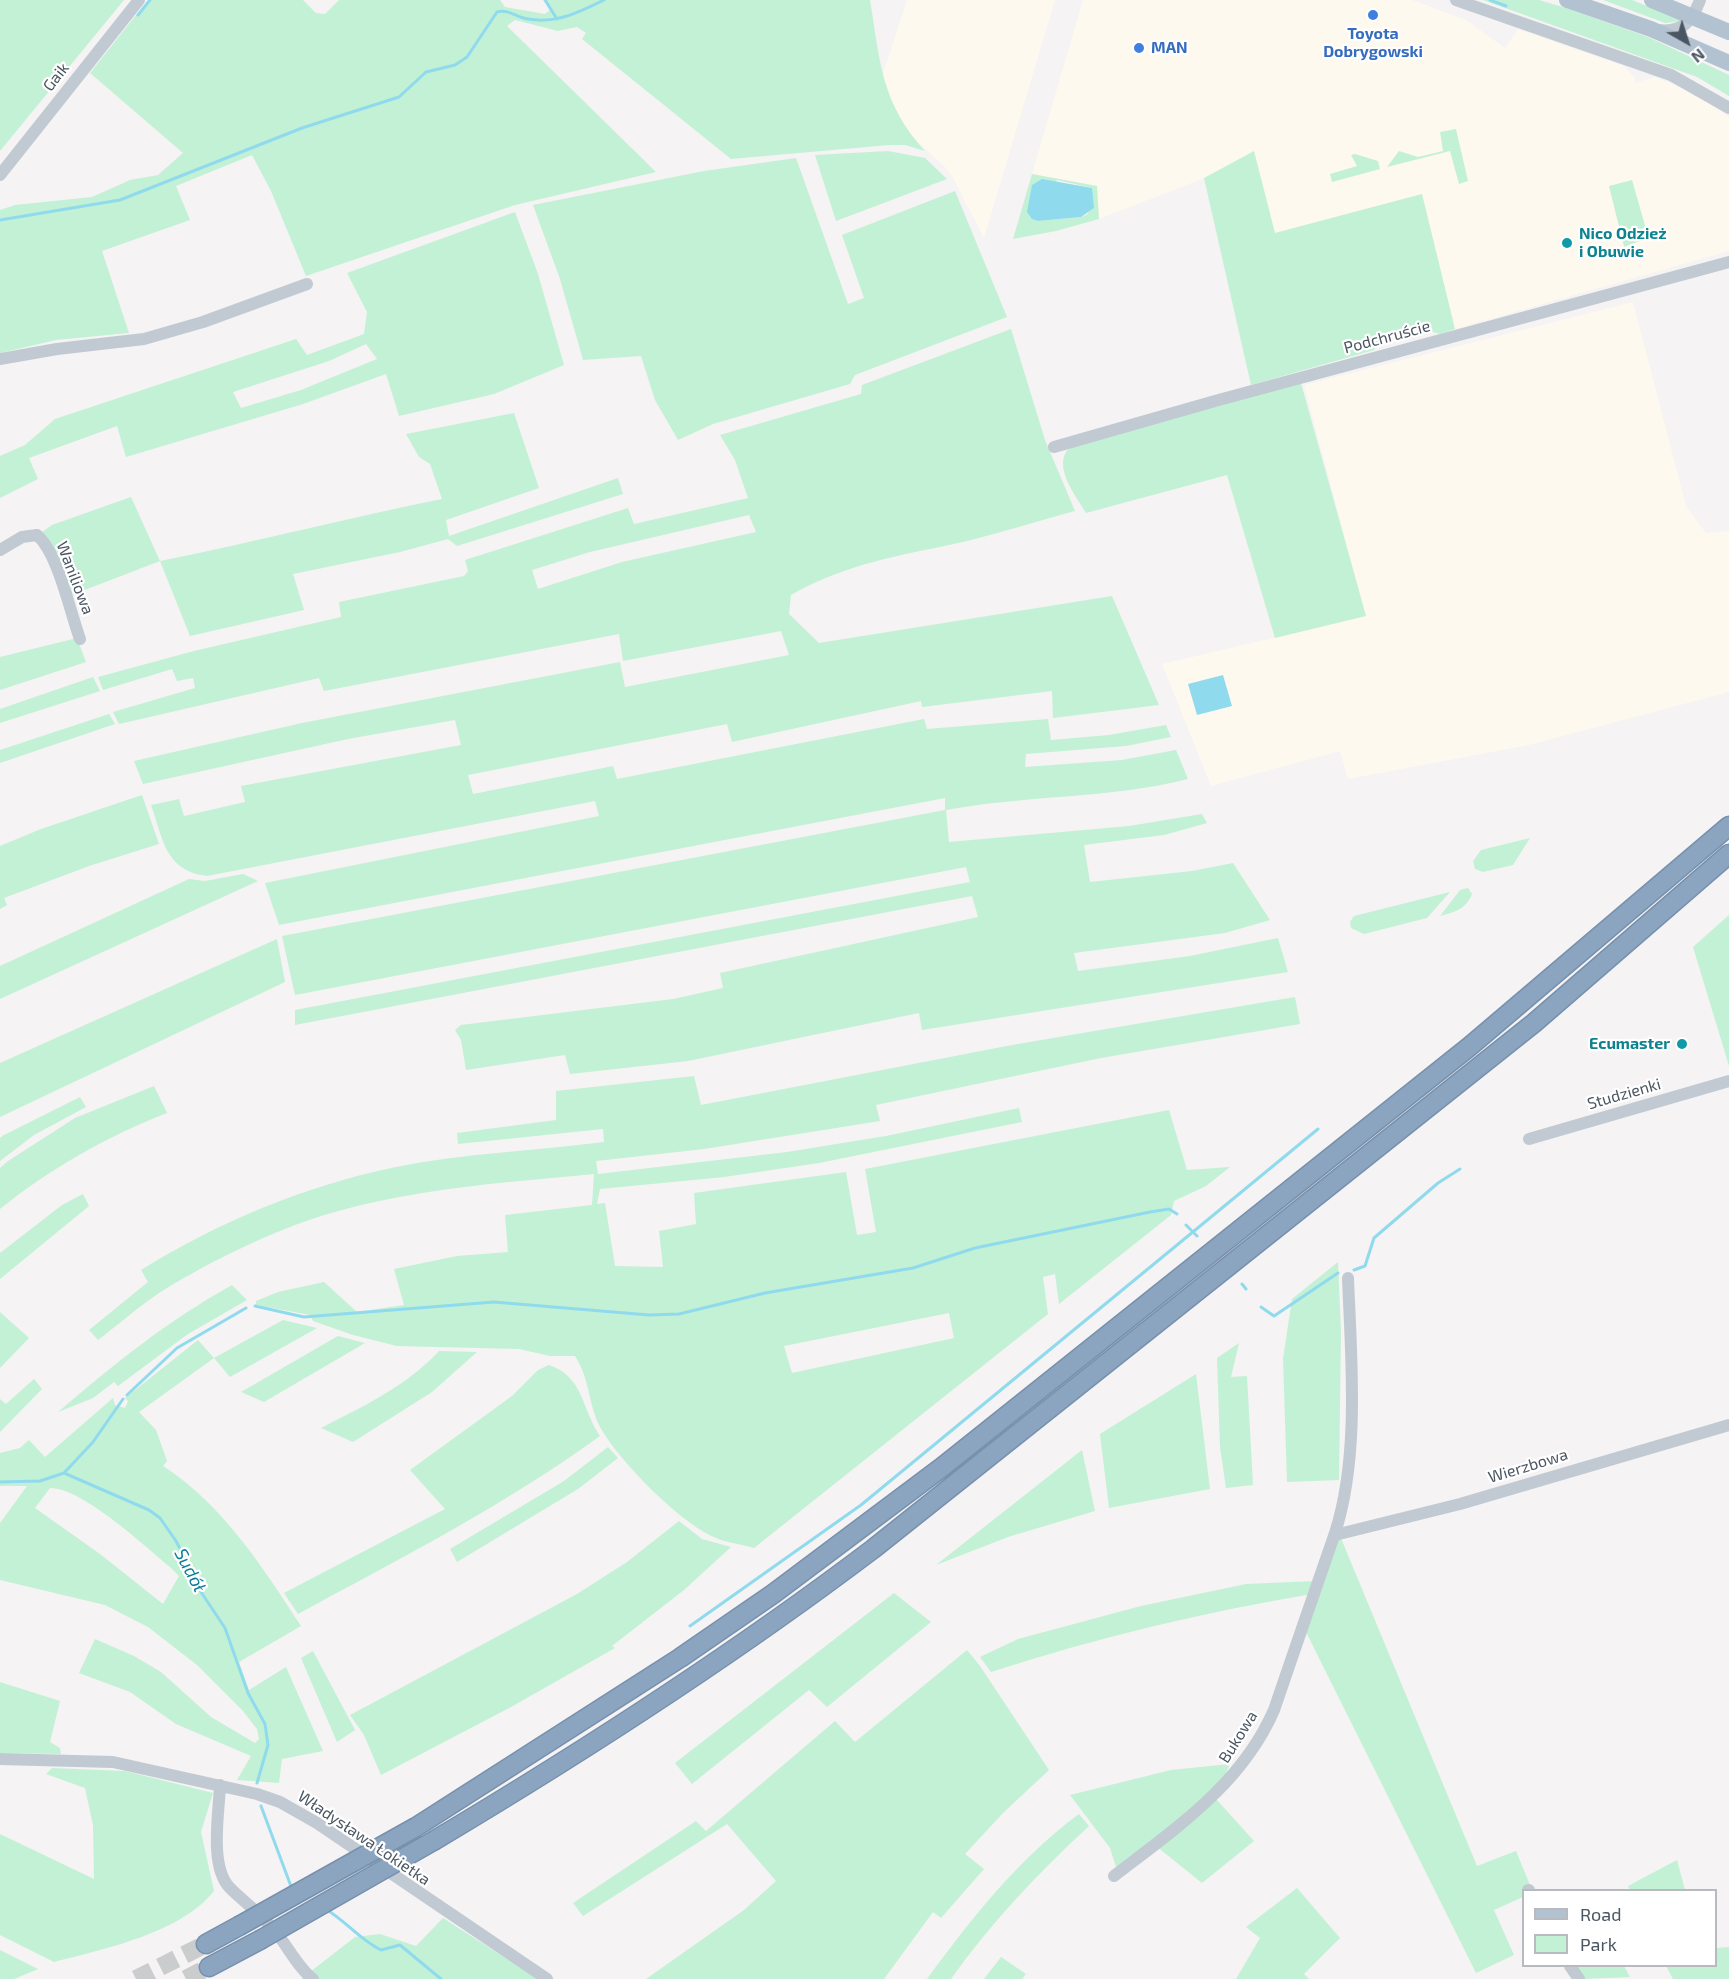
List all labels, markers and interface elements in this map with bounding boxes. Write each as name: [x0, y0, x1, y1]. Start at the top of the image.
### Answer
marker: Toyota Dobrygowski: [1366, 8, 1380, 22]
north arrow: [1657, 12, 1717, 72]
place label: Toyota Dobrygowski: [1323, 24, 1423, 62]
place label: MAN: [1151, 38, 1188, 58]
marker: MAN: [1132, 41, 1146, 55]
text: N: [1688, 45, 1709, 67]
street label: Gaik: [39, 59, 73, 95]
place label: Nico Odzież i Obuwie: [1579, 224, 1667, 262]
marker: Nico Odzież i Obuwie: [1560, 236, 1574, 250]
street label: Podchruście: [1342, 316, 1432, 358]
street label: Waniliowa: [52, 539, 98, 617]
place label: Ecumaster: [1589, 1034, 1670, 1054]
marker: Ecumaster: [1675, 1037, 1689, 1051]
street label: Studzienki: [1585, 1074, 1663, 1114]
street label: Wierzbowa: [1486, 1445, 1570, 1487]
water label: Sudół: [170, 1545, 210, 1595]
street label: Bukowa: [1215, 1707, 1261, 1767]
street label: Władysława Łokietka: [294, 1787, 434, 1889]
legend: [1522, 1889, 1717, 1967]
text: Road: [1580, 1903, 1621, 1925]
text: Park: [1580, 1933, 1617, 1955]

